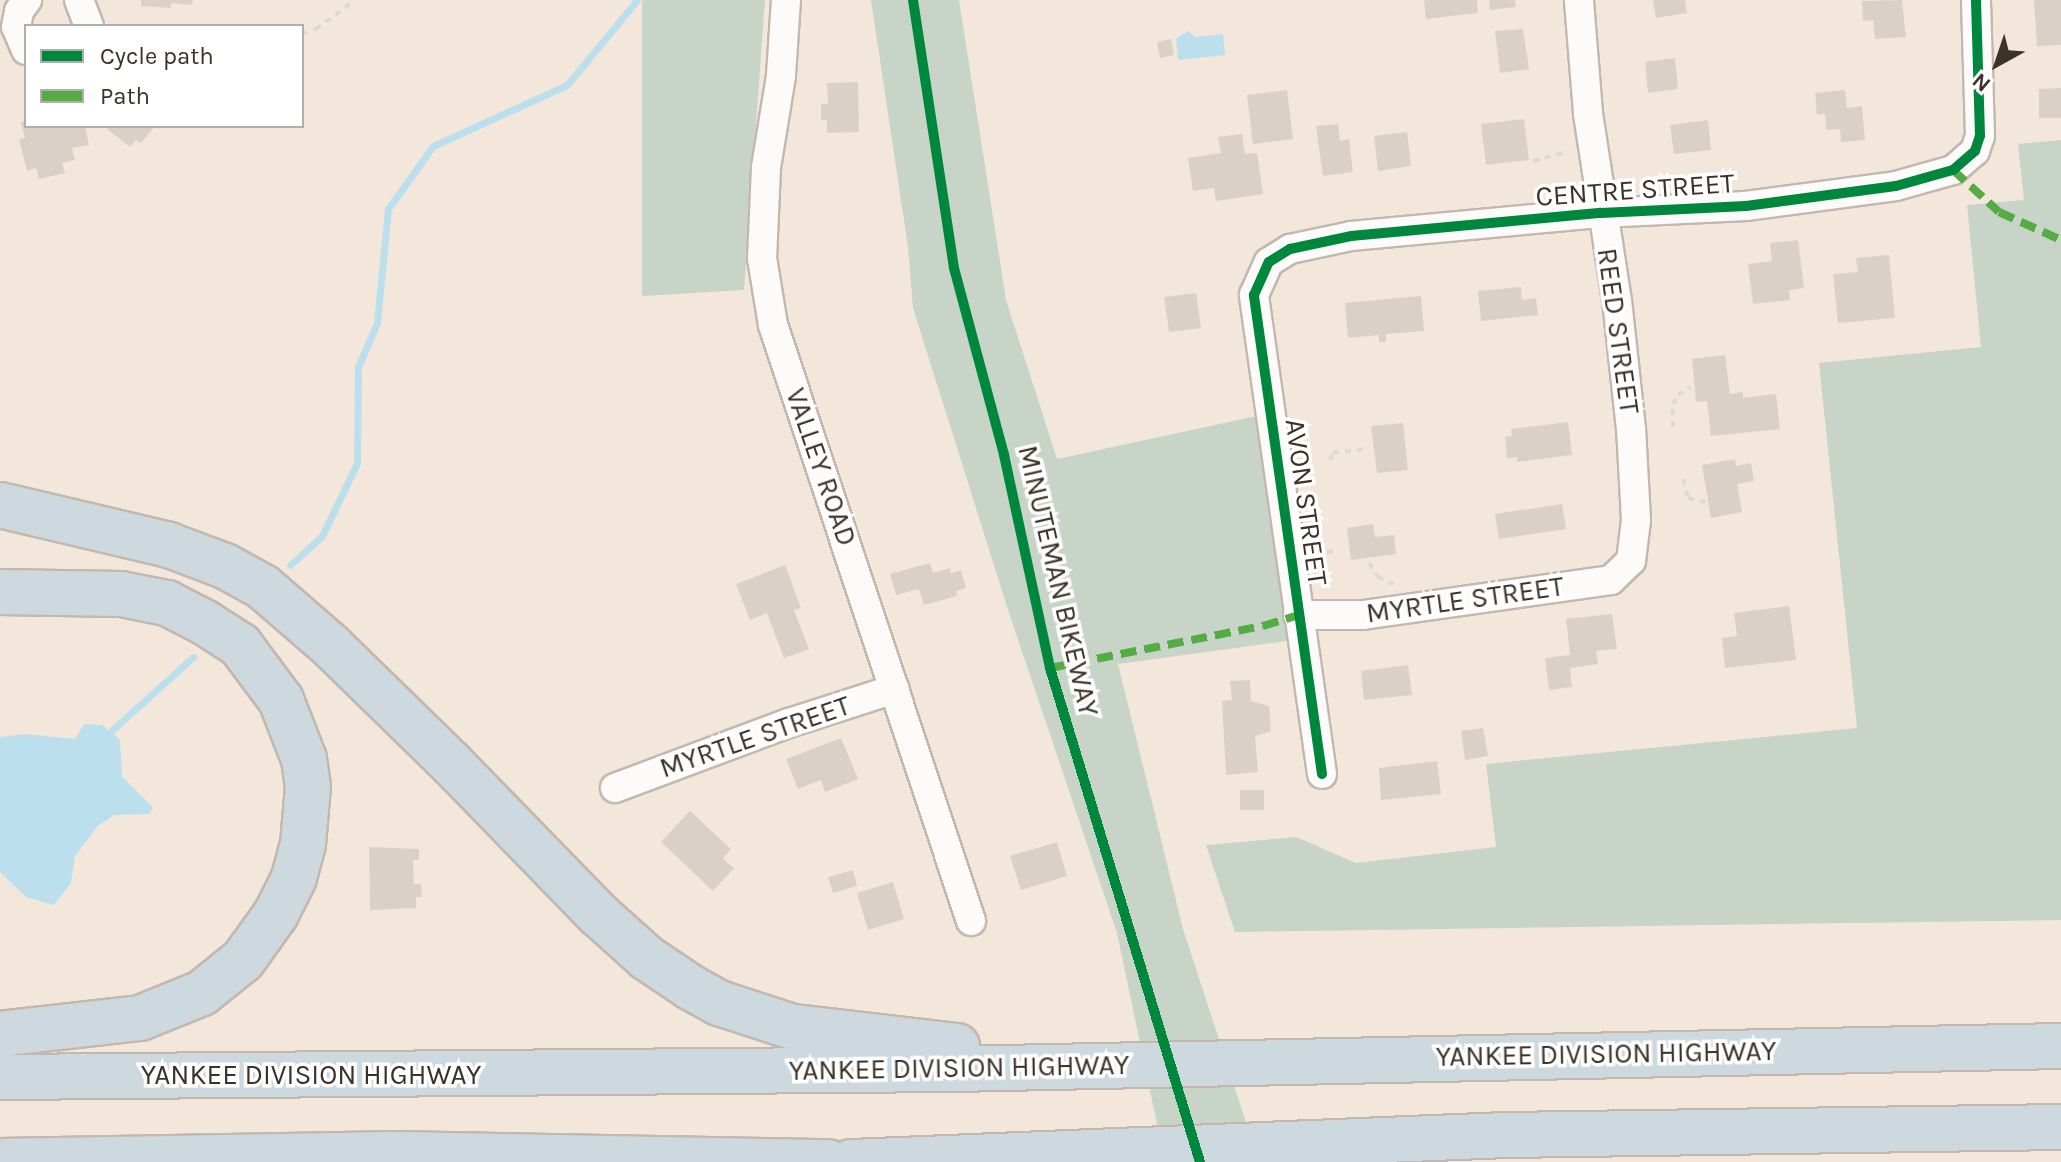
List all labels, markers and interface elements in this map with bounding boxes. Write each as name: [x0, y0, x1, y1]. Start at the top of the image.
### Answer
legend: [24, 24, 304, 128]
north arrow: [1957, 24, 2037, 104]
text: Cycle path: [100, 42, 214, 70]
text: N: [1967, 67, 1996, 97]
text: Path: [100, 82, 150, 110]
street label: CENTRE STREET: [1534, 166, 1736, 214]
street label: REED STREET: [1590, 246, 1646, 416]
street label: VALLEY ROAD: [778, 384, 864, 550]
street label: AVON STREET: [1278, 416, 1334, 588]
street label: MINUTEMAN BIKEWAY: [1010, 442, 1106, 720]
street label: MYRTLE STREET: [1364, 569, 1566, 631]
street label: MYRTLE STREET: [655, 689, 855, 785]
street label: YANKEE DIVISION HIGHWAY: [1435, 1034, 1777, 1074]
street label: YANKEE DIVISION HIGHWAY: [788, 1048, 1130, 1088]
street label: YANKEE DIVISION HIGHWAY: [141, 1058, 481, 1092]

